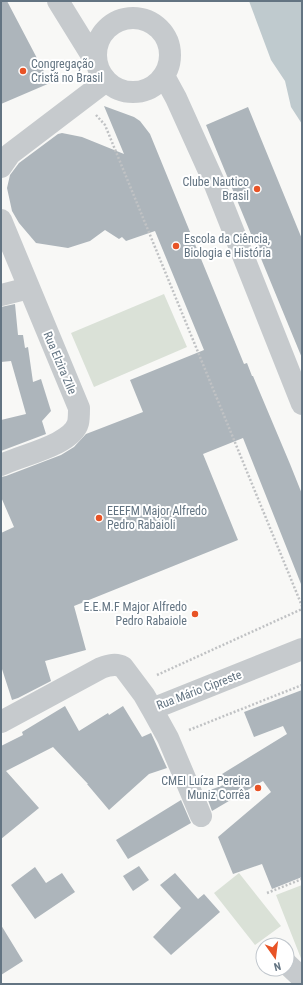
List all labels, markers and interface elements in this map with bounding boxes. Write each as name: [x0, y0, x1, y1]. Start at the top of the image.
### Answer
place label: Congregação Cristã no Brasil: [31, 57, 103, 85]
marker: Congregação Cristã no Brasil: [18, 66, 28, 76]
place label: Clube Nautico Brasil: [182, 175, 249, 203]
marker: Clube Nautico Brasil: [252, 184, 262, 194]
place label: Escola da Ciência, Biologia e História: [184, 232, 271, 260]
marker: Escola da Ciência, Biologia e História: [171, 241, 181, 251]
street label: Rua Elzira Zile: [41, 330, 80, 397]
place label: EEEFM Major Alfredo Pedro Rabaioli: [107, 504, 207, 532]
marker: EEEFM Major Alfredo Pedro Rabaioli: [94, 513, 104, 523]
place label: E.E.M.F Major Alfredo Pedro Rabaiole: [83, 600, 187, 628]
marker: E.E.M.F Major Alfredo Pedro Rabaiole: [190, 609, 200, 619]
street label: Rua Mário Cipreste: [154, 667, 244, 713]
place label: CMEI Luíza Pereira Muniz Corrêa: [161, 774, 250, 802]
marker: CMEI Luíza Pereira Muniz Corrêa: [253, 783, 263, 793]
north arrow: [255, 937, 295, 977]
text: N: [272, 959, 282, 973]

